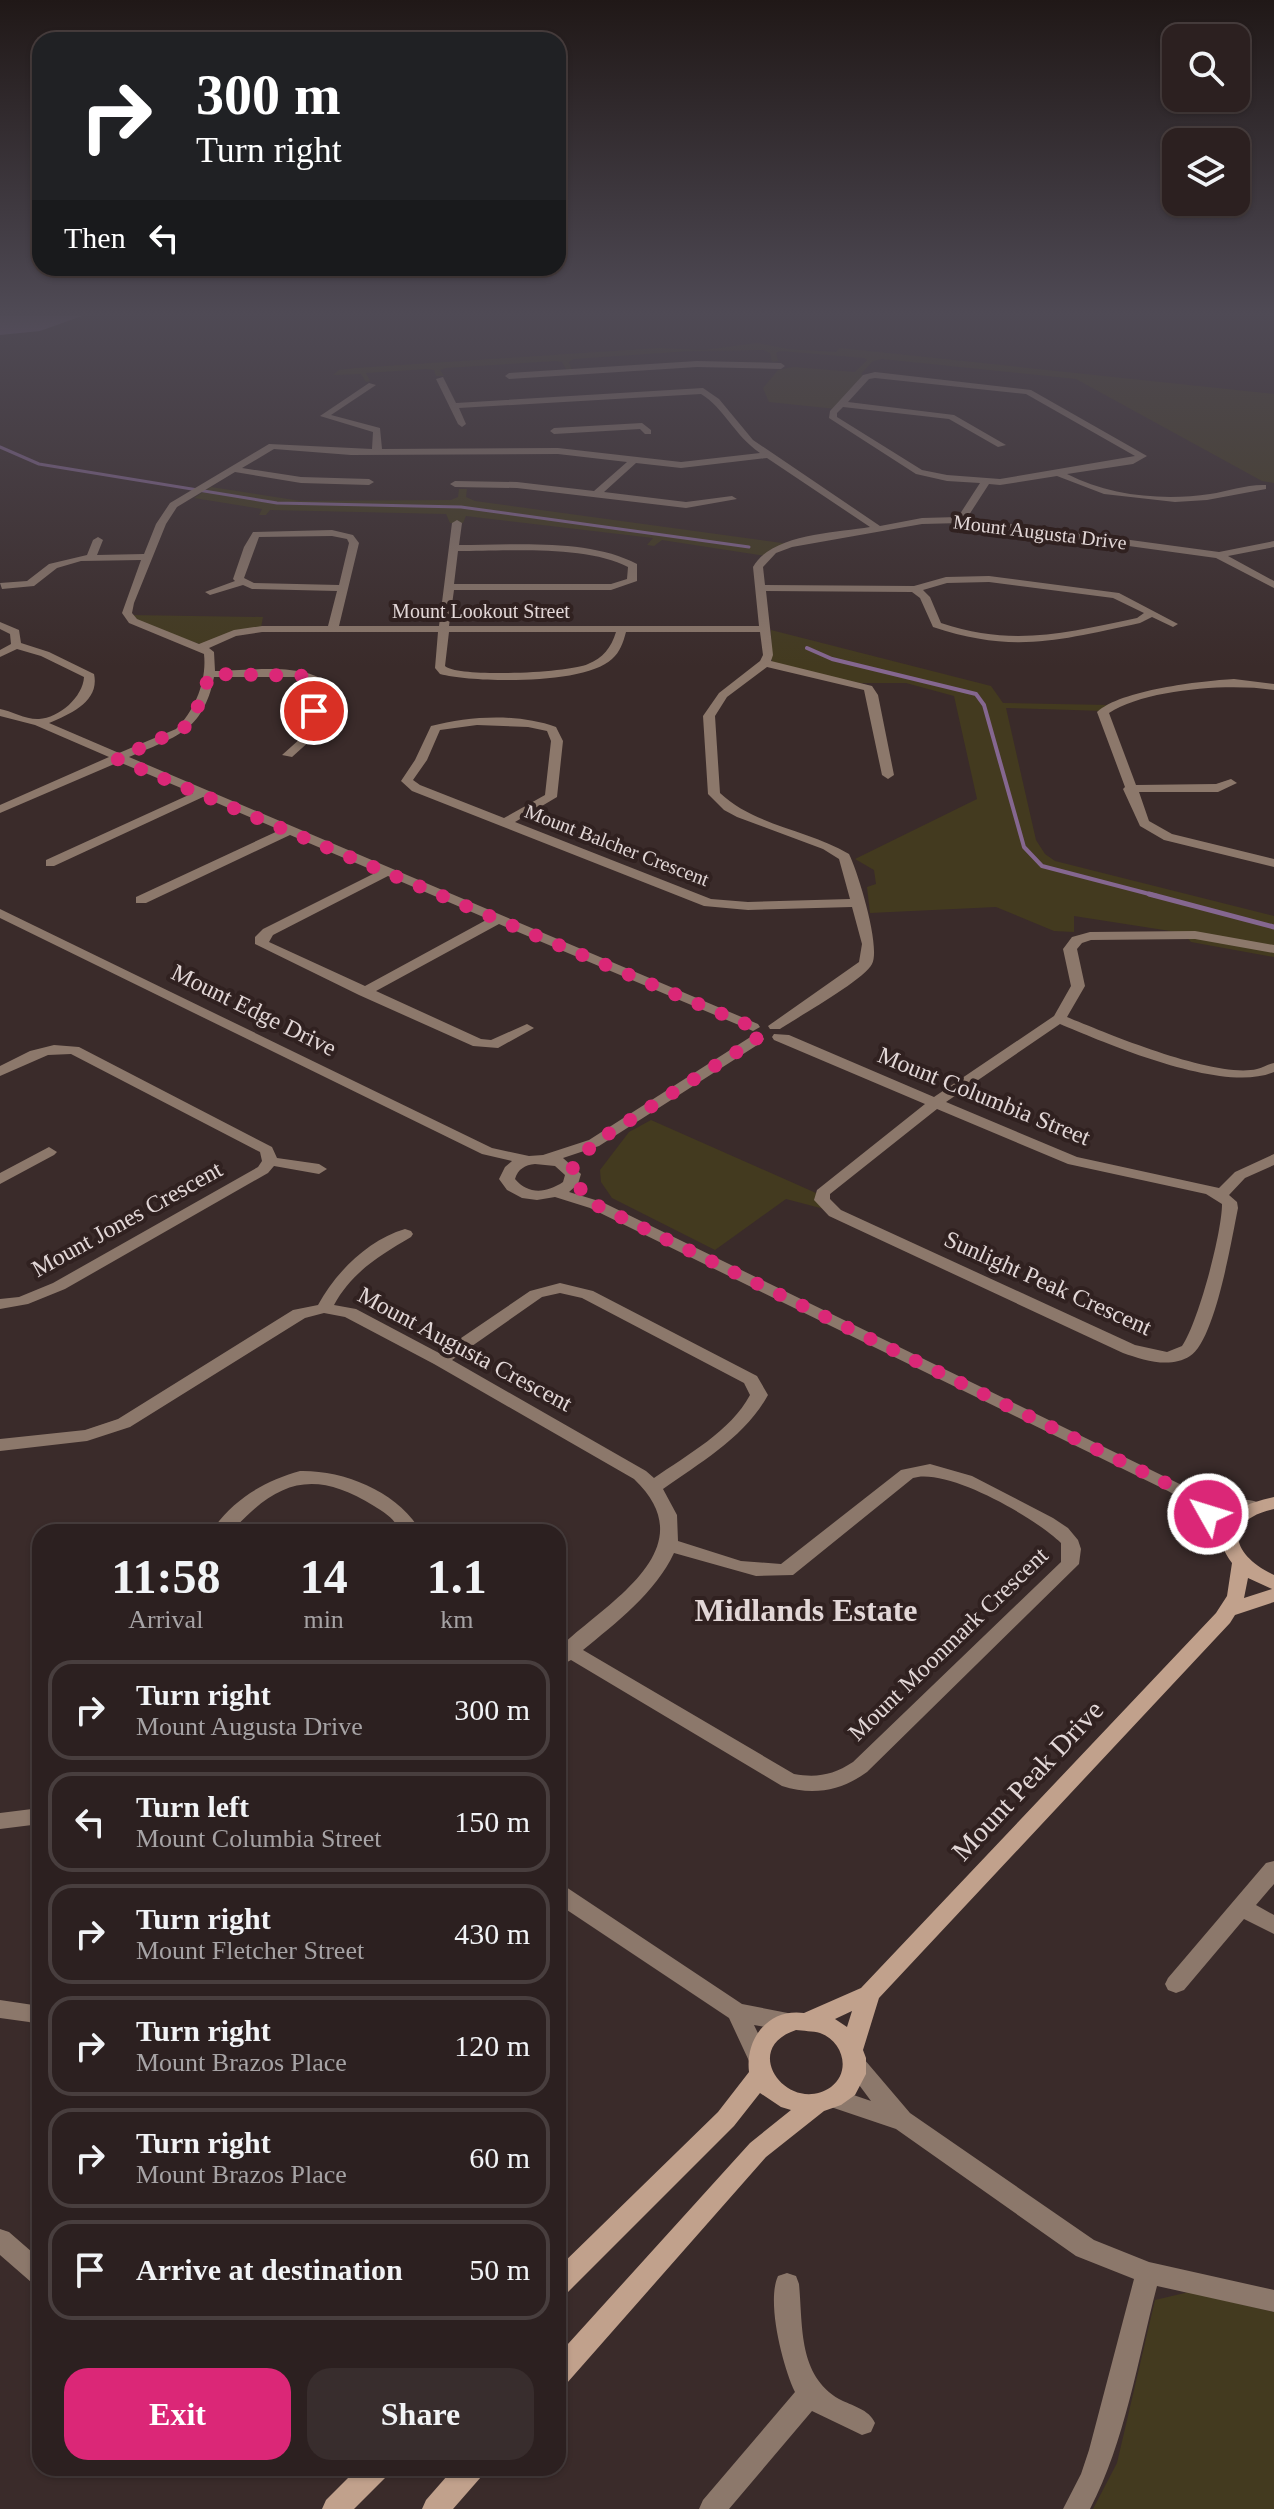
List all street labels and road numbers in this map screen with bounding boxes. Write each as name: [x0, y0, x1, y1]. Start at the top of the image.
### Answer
street label: Mount Augusta Drive: [952, 510, 1128, 555]
street label: Mount Lookout Street: [392, 600, 570, 622]
street label: Mount Balcher Crescent: [522, 800, 713, 890]
street label: Mount Edge Drive: [167, 959, 341, 1061]
street label: Mount Columbia Street: [874, 1041, 1094, 1151]
street label: Mount Jones Crescent: [27, 1156, 227, 1282]
street label: Sunlight Peak Crescent: [940, 1226, 1156, 1341]
street label: Mount Augusta Crescent: [354, 1282, 577, 1417]
street label: Mount Moonmark Crescent: [843, 1542, 1053, 1746]
street label: Mount Peak Drive: [945, 1694, 1109, 1867]

